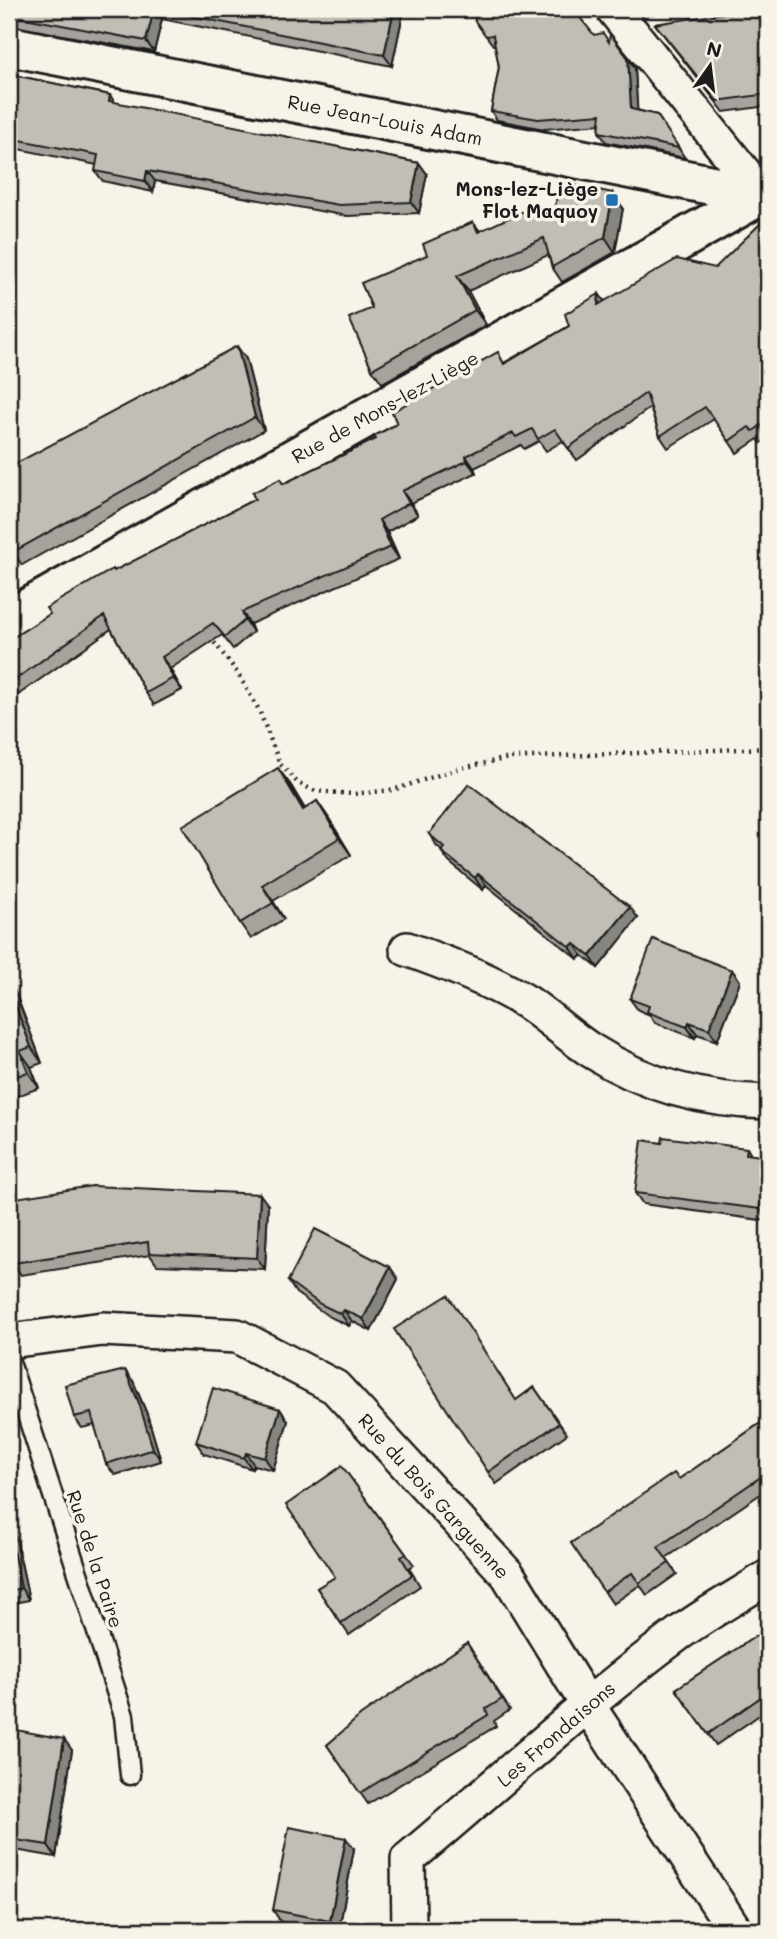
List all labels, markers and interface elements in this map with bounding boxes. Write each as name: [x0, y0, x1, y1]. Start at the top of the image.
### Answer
north arrow: [676, 32, 746, 102]
text: N: [704, 35, 724, 63]
street label: Rue Jean-Louis Adam: [286, 88, 485, 151]
place label: Mons-lez-Liège Flot Maquoy: [456, 176, 598, 223]
marker: Mons-lez-Liège Flot Maquoy: [604, 192, 620, 208]
street label: Rue de Mons-lez-Liège: [287, 345, 483, 468]
street label: Rue du Bois Garguenne: [353, 1408, 515, 1584]
street label: Rue de la Paire: [61, 1487, 130, 1631]
street label: Les Frondaisons: [491, 1675, 620, 1792]

